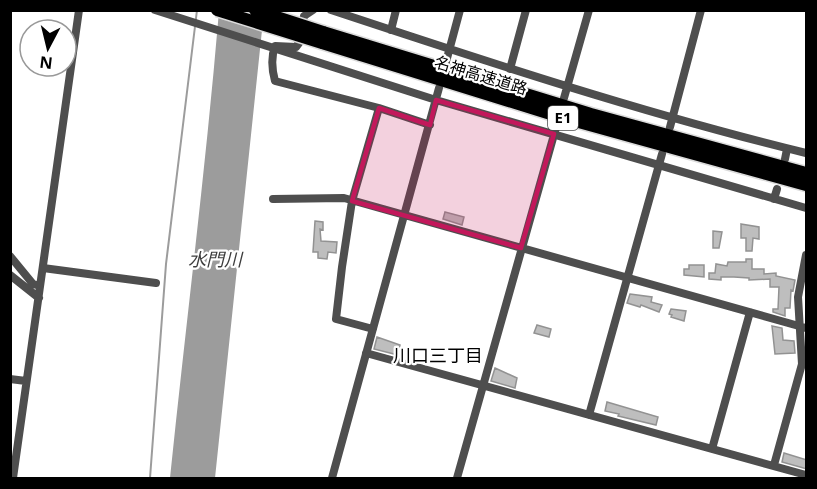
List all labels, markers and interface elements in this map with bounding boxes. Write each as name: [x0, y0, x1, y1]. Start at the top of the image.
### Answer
north arrow: [18, 18, 78, 78]
street label: 名神高速道路: [432, 50, 530, 100]
text: N: [38, 51, 54, 75]
road number: E1: [548, 106, 578, 130]
water label: 水門川: [188, 247, 244, 271]
district label: 川口三丁目: [393, 343, 483, 367]

